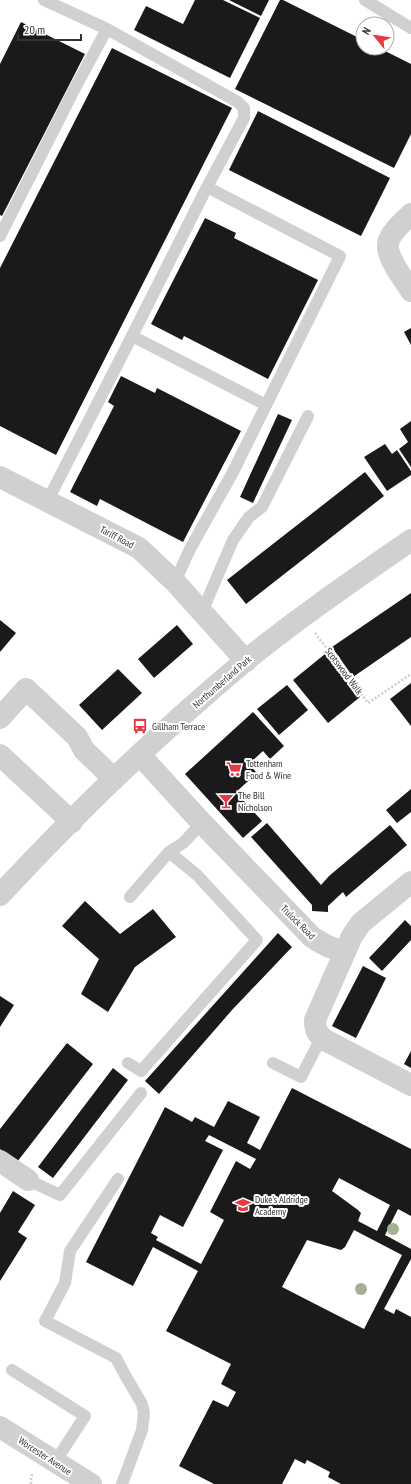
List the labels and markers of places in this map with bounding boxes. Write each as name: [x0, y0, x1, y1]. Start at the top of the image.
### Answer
bus stop icon: Gillham Terrace: [131, 717, 149, 735]
place label: Gillham Terrace: [152, 720, 205, 733]
place label: Tottenham Food & Wine: [246, 757, 291, 782]
supermarket icon: Tottenham Food & Wine: [225, 760, 243, 778]
place label: The Bill Nicholson: [238, 789, 272, 814]
bar icon: The Bill Nicholson: [217, 792, 235, 810]
place label: Duke's Aldridge Academy: [255, 1193, 308, 1218]
school or university icon: Duke's Aldridge Academy: [234, 1196, 252, 1214]

